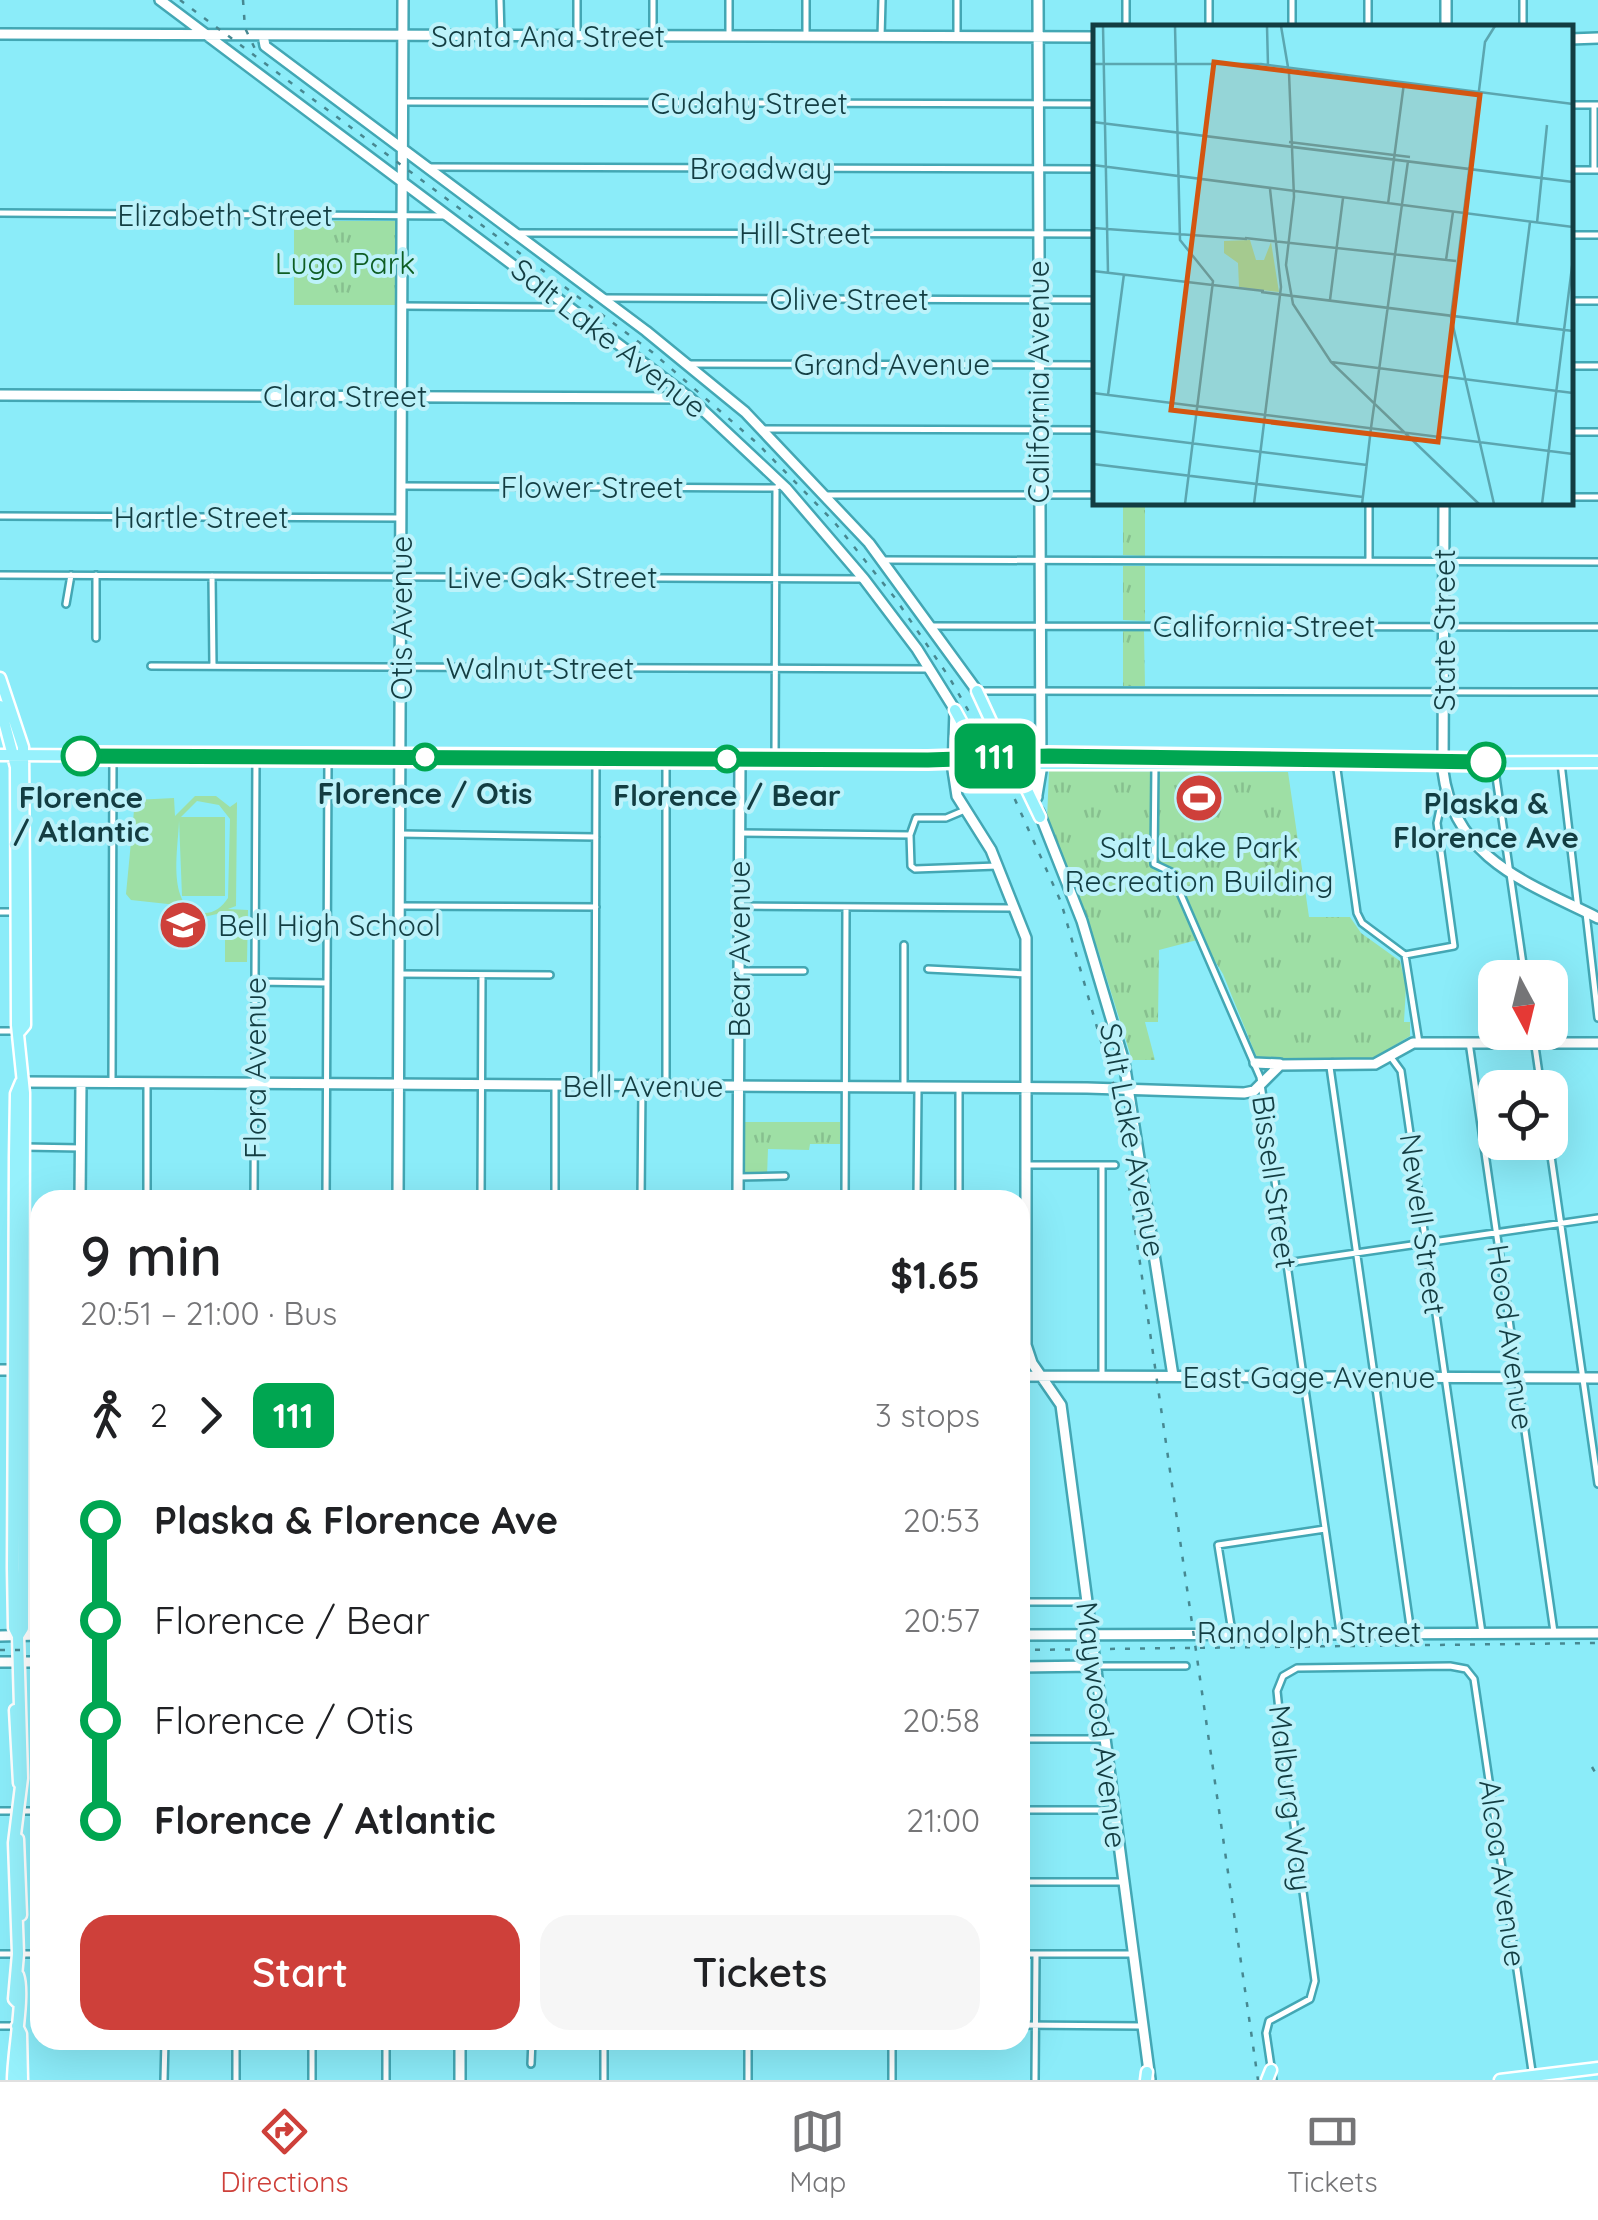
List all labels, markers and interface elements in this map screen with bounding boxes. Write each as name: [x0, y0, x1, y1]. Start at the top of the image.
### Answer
street label: Santa Ana Street: [431, 17, 665, 55]
inset map: [1093, 25, 1573, 505]
street label: Cudahy Street: [650, 84, 848, 122]
street label: Broadway: [690, 149, 832, 187]
street label: Elizabeth Street: [117, 196, 333, 234]
street label: Hill Street: [739, 214, 871, 252]
park label: Lugo Park: [275, 244, 415, 282]
street label: Salt Lake Avenue: [504, 250, 714, 426]
street label: California Avenue: [1019, 260, 1057, 504]
street label: Olive Street: [769, 280, 929, 318]
street label: Grand Avenue: [794, 345, 990, 383]
street label: Clara Street: [263, 377, 427, 415]
street label: Flower Street: [501, 468, 683, 506]
street label: Hartle Street: [113, 498, 289, 536]
street label: Otis Avenue: [382, 536, 420, 700]
street label: State Street: [1425, 549, 1463, 711]
street label: Live Oak Street: [447, 558, 657, 596]
street label: California Street: [1153, 607, 1375, 645]
street label: Walnut Street: [446, 649, 634, 687]
line badge: 111: [938, 724, 1052, 788]
text: 111: [975, 734, 1015, 778]
marker: Florence / Atlantic: [62, 737, 100, 775]
marker: Plaska & Florence Ave: [1467, 743, 1505, 781]
marker: Florence / Otis: [412, 744, 438, 770]
marker: Florence / Bear: [714, 746, 740, 772]
sports icon: Salt Lake Park Recreation Building: [1173, 772, 1225, 824]
place label: Florence / Otis: [317, 774, 533, 812]
place label: Florence / Bear: [613, 776, 841, 814]
place label: Florence / Atlantic: [13, 778, 149, 850]
place label: Plaska & Florence Ave: [1393, 784, 1579, 856]
place label: Salt Lake Park Recreation Building: [1064, 828, 1334, 900]
street label: Bear Avenue: [720, 860, 758, 1038]
school or university icon: Bell High School: [157, 899, 209, 951]
place label: Bell High School: [218, 906, 441, 944]
north arrow: [1478, 960, 1568, 1050]
map controls: [1478, 960, 1568, 1160]
street label: Flora Avenue: [236, 977, 274, 1159]
street label: Salt Lake Avenue: [1092, 1020, 1174, 1260]
street label: Bell Avenue: [562, 1067, 724, 1105]
button: locate: [1478, 1070, 1568, 1160]
street label: Bissell Street: [1244, 1093, 1306, 1271]
street label: Newell Street: [1392, 1131, 1454, 1317]
text: 9 min: [80, 1221, 222, 1290]
street label: Hood Avenue: [1479, 1242, 1543, 1432]
text: $1.65: [890, 1251, 980, 1299]
text: 20:51 – 21:00 · Bus: [80, 1293, 337, 1333]
street label: East Gage Avenue: [1183, 1358, 1435, 1396]
icon: walk: [80, 1388, 135, 1443]
icon: forward: [183, 1388, 238, 1443]
text: 111: [273, 1393, 314, 1437]
text: 2: [150, 1395, 168, 1435]
text: 3 stops: [875, 1395, 980, 1435]
text: Plaska & Florence Ave: [154, 1496, 558, 1544]
text: 20:53: [903, 1500, 980, 1540]
text: Florence / Bear: [154, 1596, 430, 1644]
text: 20:57: [903, 1600, 980, 1640]
street label: Maywood Avenue: [1068, 1600, 1136, 1850]
street label: Randolph Street: [1197, 1613, 1421, 1651]
text: Florence / Otis: [154, 1696, 414, 1744]
text: 20:58: [903, 1700, 980, 1740]
street label: Malburg Way: [1261, 1703, 1321, 1893]
street label: Alcoa Avenue: [1471, 1777, 1535, 1969]
text: Florence / Atlantic: [154, 1796, 495, 1844]
text: 21:00: [906, 1800, 980, 1840]
button: Start: [80, 1915, 520, 2030]
button: Tickets: [540, 1915, 980, 2030]
tab: Directions: [220, 2104, 349, 2199]
tab: Map: [789, 2104, 846, 2199]
tab: Tickets: [1287, 2104, 1378, 2199]

